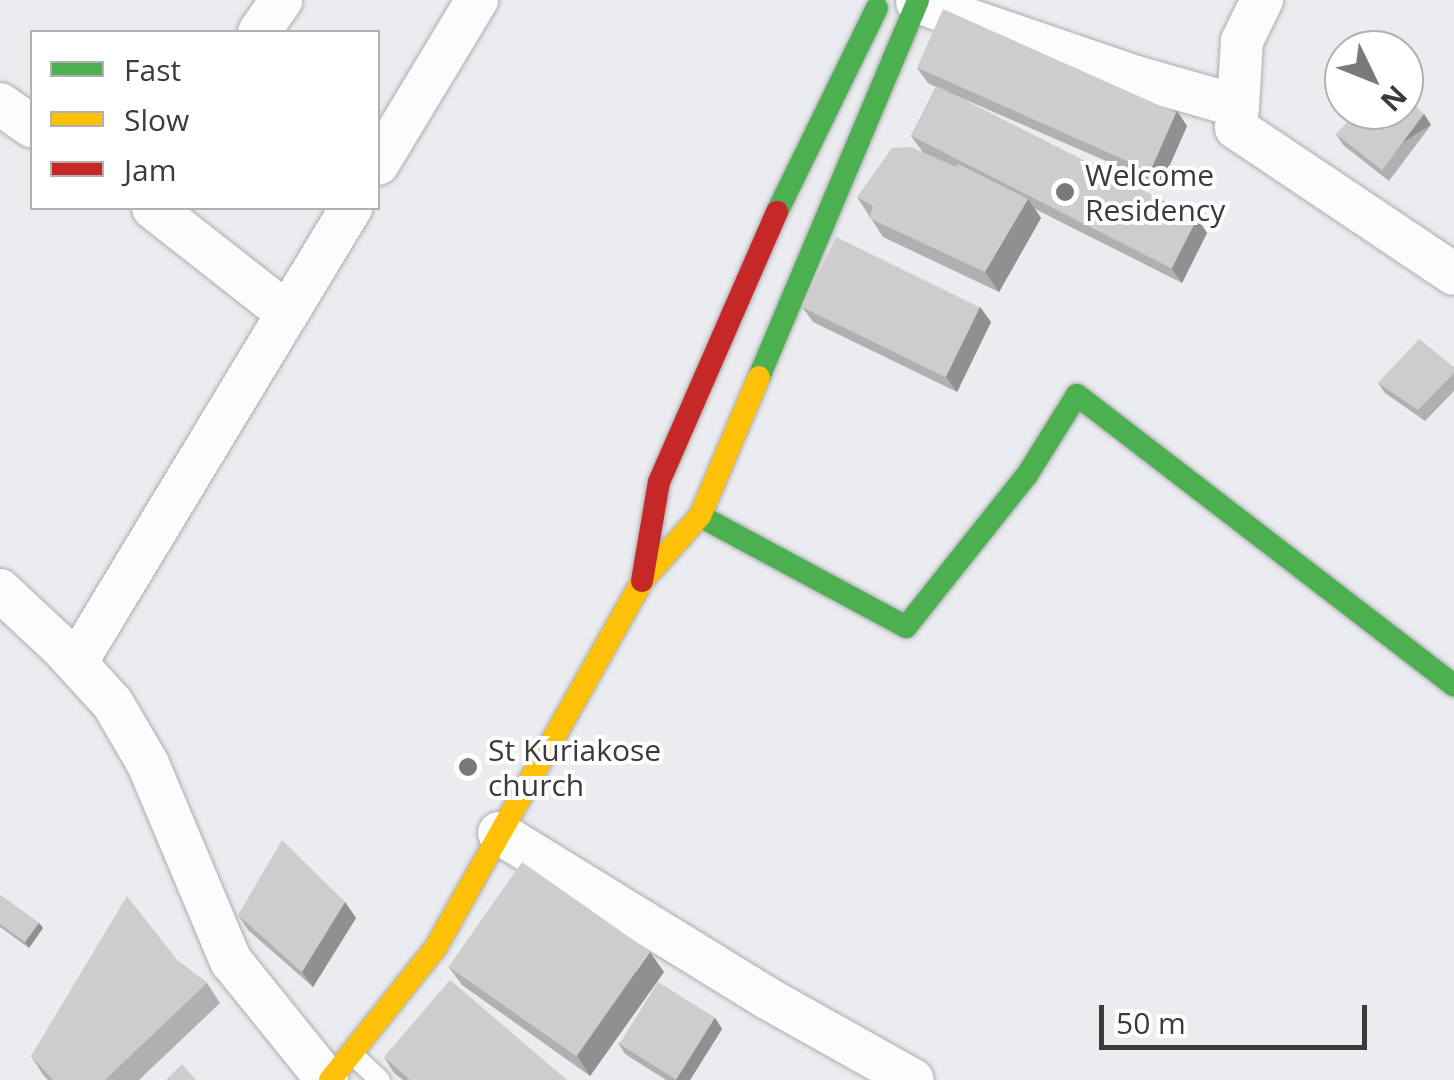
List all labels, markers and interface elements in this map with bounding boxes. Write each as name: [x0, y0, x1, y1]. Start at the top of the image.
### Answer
legend: [30, 30, 380, 210]
north arrow: [1324, 30, 1424, 130]
text: Fast: [124, 49, 181, 90]
text: N: [1373, 78, 1416, 120]
text: Slow: [124, 99, 189, 140]
text: Jam: [124, 149, 177, 190]
place label: Welcome Residency: [1085, 157, 1225, 228]
marker: Welcome Residency: [1054, 181, 1076, 203]
place label: St Kuriakose church: [488, 732, 661, 802]
marker: St Kuriakose church: [457, 756, 479, 778]
scale bar: [1104, 985, 1372, 1047]
text: 50 m: [1116, 1002, 1186, 1043]

